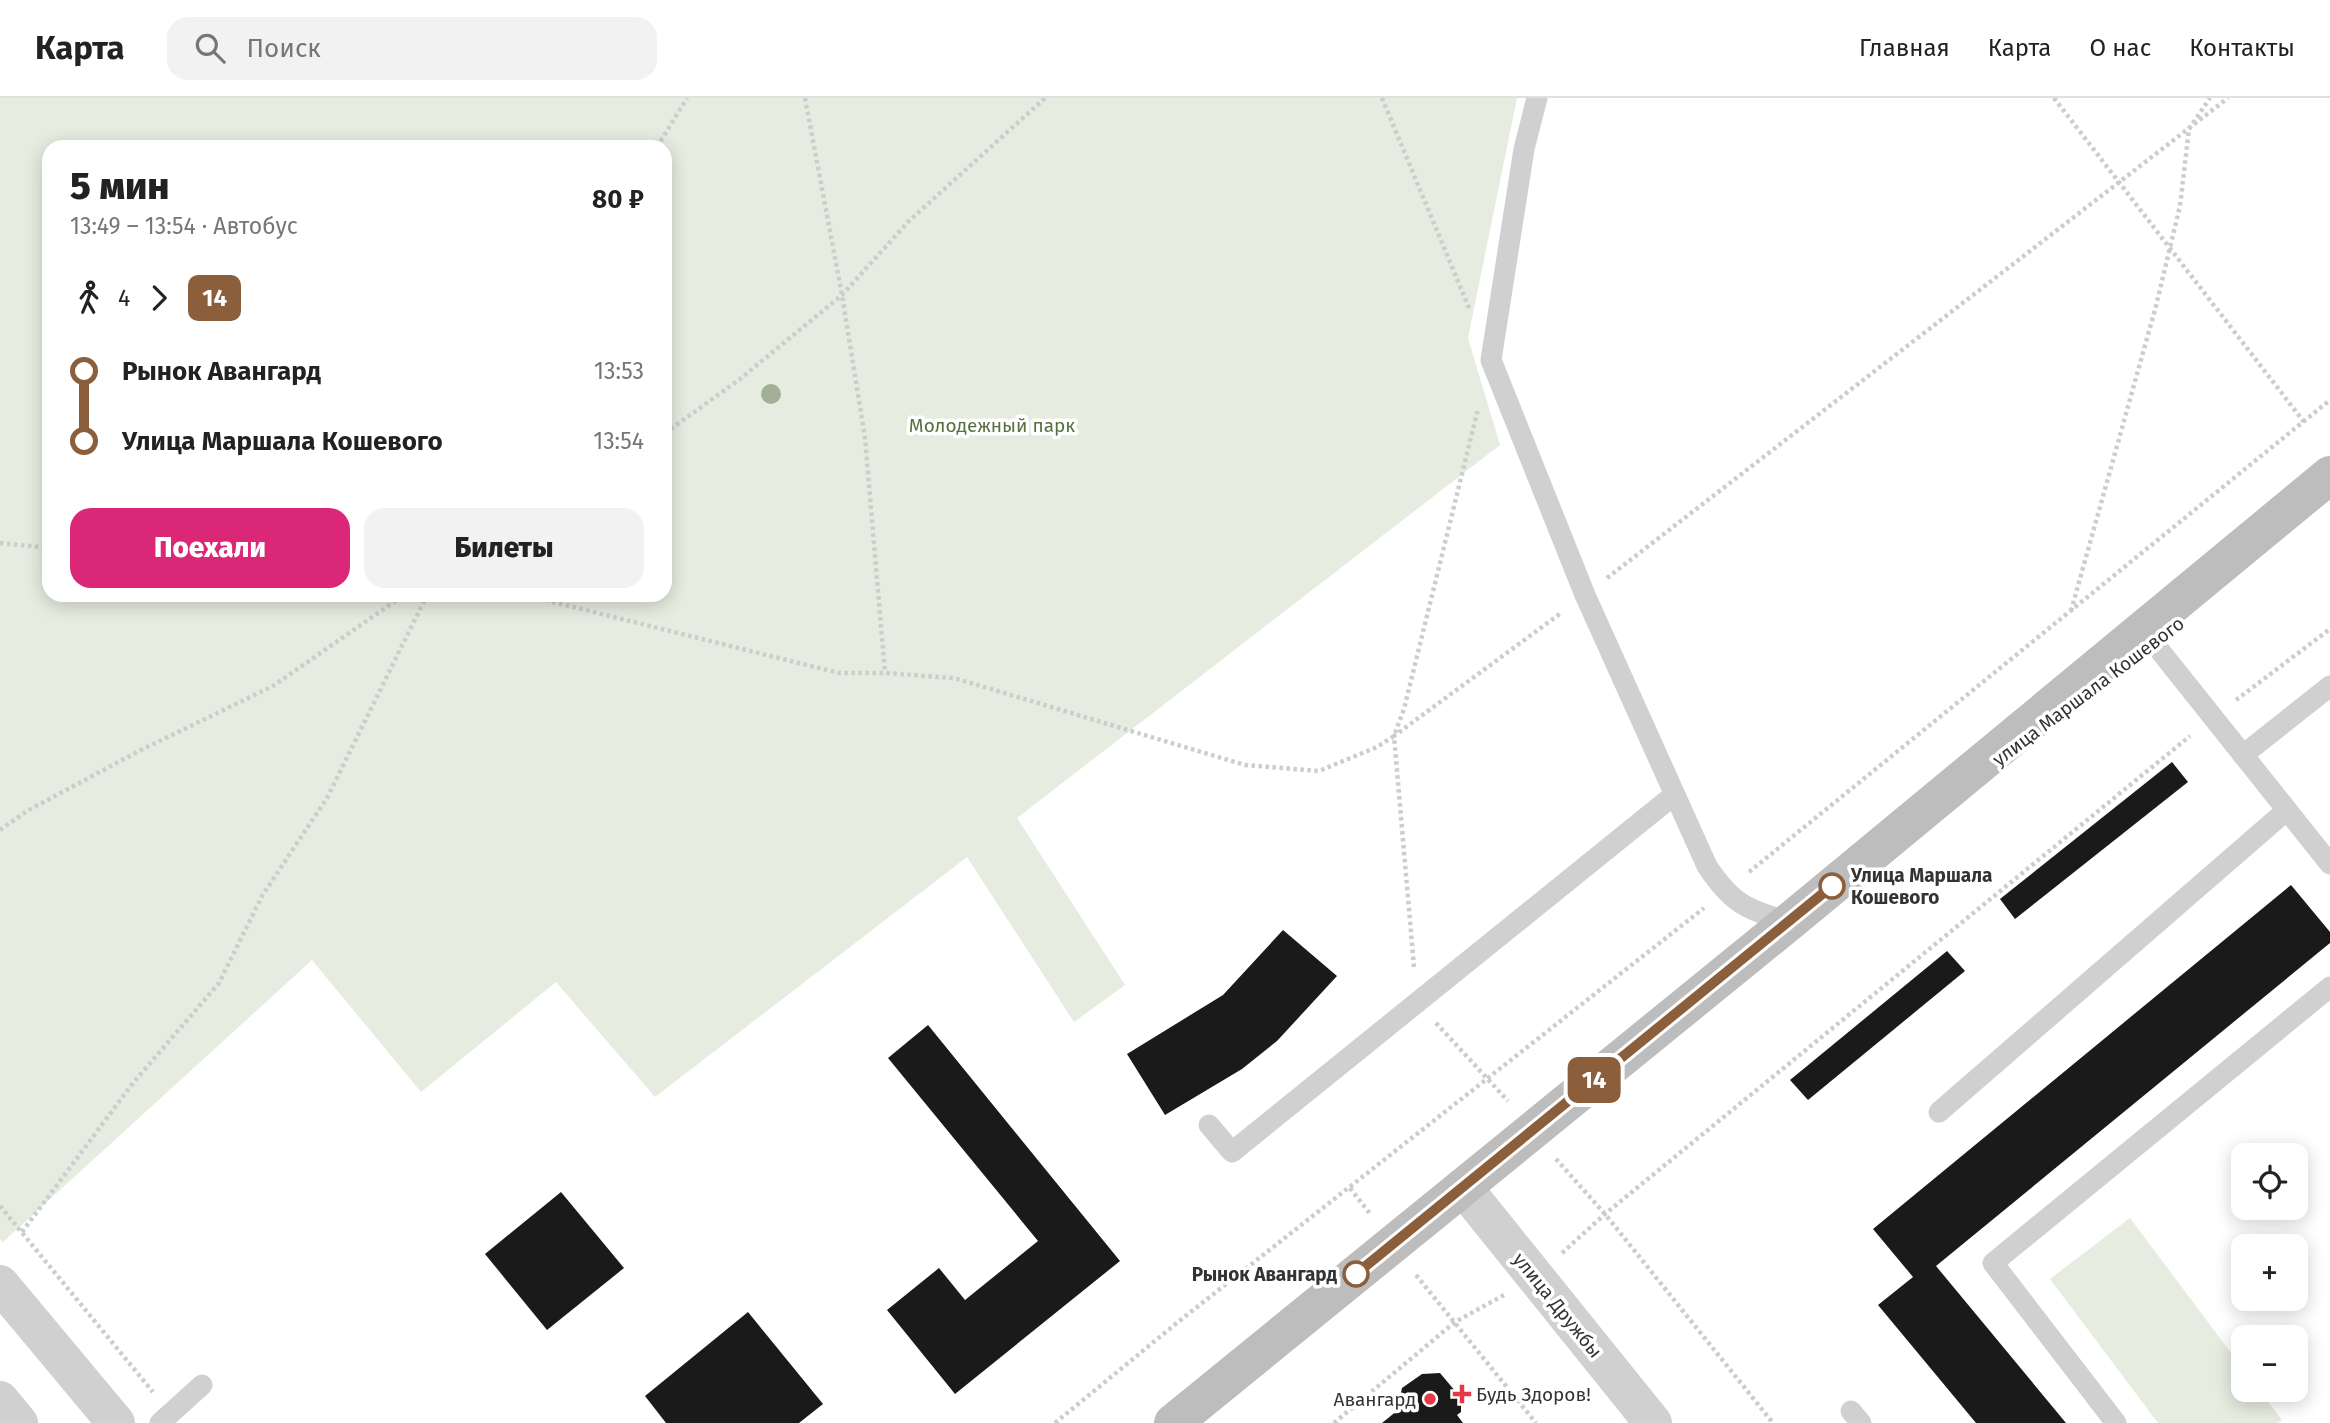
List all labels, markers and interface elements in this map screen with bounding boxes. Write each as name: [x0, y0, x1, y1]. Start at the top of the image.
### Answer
search box: [167, 17, 657, 80]
text: Карта: [35, 28, 125, 68]
icon: search: [191, 29, 229, 67]
text: Поиск: [247, 33, 321, 64]
text: Главная: [1859, 34, 1950, 62]
text: Карта: [1988, 34, 2051, 62]
text: О нас: [2089, 34, 2151, 62]
text: Контакты: [2189, 34, 2295, 62]
text: 5 мин: [70, 163, 169, 209]
text: 80 ₽: [592, 184, 644, 215]
text: 13:49 – 13:54 · Автобус: [70, 212, 298, 240]
icon: walk: [70, 279, 108, 317]
icon: forward: [140, 279, 178, 317]
text: 4: [118, 284, 130, 312]
text: 14: [202, 284, 227, 312]
text: Рынок Авангард: [122, 356, 321, 387]
text: 13:53: [594, 357, 644, 385]
park label: Молодежный парк: [909, 414, 1075, 437]
text: Улица Маршала Кошевого: [122, 426, 443, 457]
text: 13:54: [593, 427, 644, 455]
button: Поехали: [70, 508, 350, 588]
button: Билеты: [364, 508, 644, 588]
street label: улица Маршала Кошевого: [1988, 612, 2189, 771]
place label: Улица Маршала Кошевого: [1850, 864, 1992, 909]
marker: Улица Маршала Кошевого: [1819, 873, 1845, 899]
line badge: 14: [1562, 1057, 1626, 1103]
text: 14: [1582, 1066, 1606, 1094]
map controls: [2231, 1143, 2308, 1402]
button: locate: [2231, 1143, 2308, 1220]
button: +: [2231, 1234, 2308, 1311]
street label: улица Дружбы: [1508, 1248, 1607, 1363]
marker: Рынок Авангард: [1343, 1261, 1369, 1287]
place label: Рынок Авангард: [1192, 1263, 1337, 1286]
button: −: [2231, 1325, 2308, 1402]
place label: Будь Здоров!: [1476, 1383, 1591, 1406]
marker: Будь Здоров!: [1454, 1386, 1470, 1402]
place label: Авангард: [1334, 1388, 1416, 1411]
marker: Авангард: [1422, 1391, 1438, 1407]

